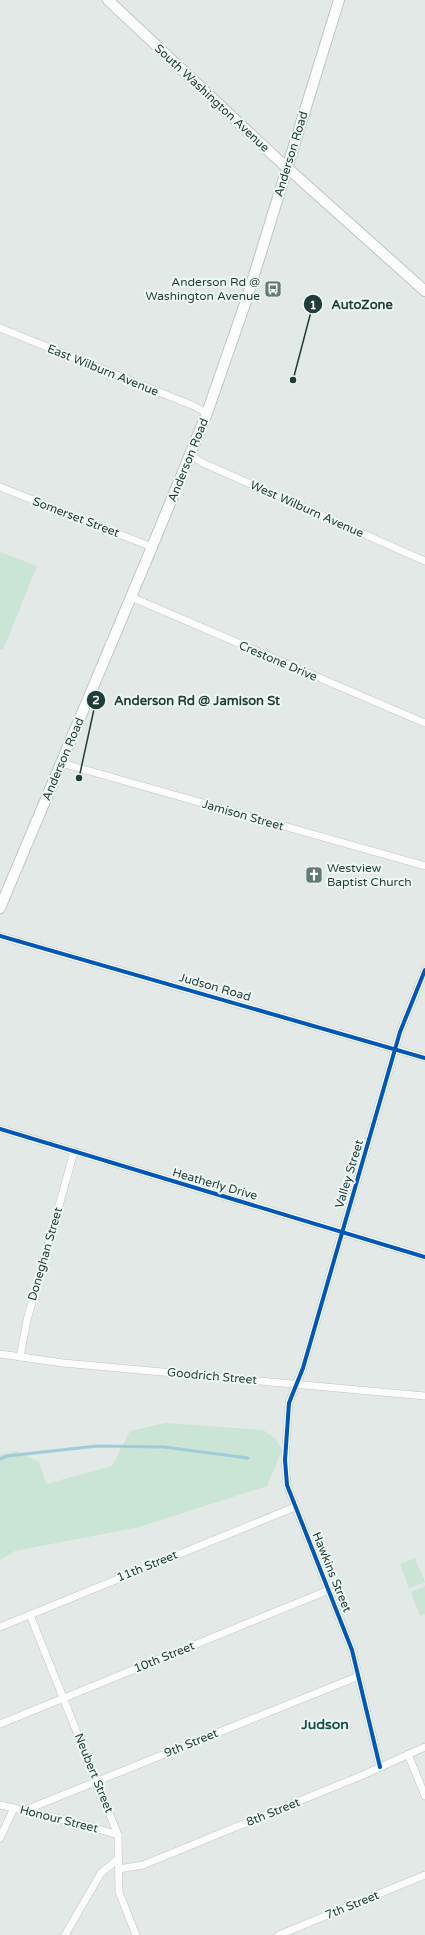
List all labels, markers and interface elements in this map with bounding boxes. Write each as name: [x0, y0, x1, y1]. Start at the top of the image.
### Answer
street label: South Washington Avenue: [152, 41, 272, 155]
street label: Anderson Road: [271, 109, 311, 199]
place label: Anderson Rd @ Washington Avenue: [145, 275, 260, 303]
bus stop icon: Anderson Rd @ Washington Avenue: [263, 279, 283, 299]
callout: AutoZone: [303, 292, 401, 317]
text: AutoZone: [331, 297, 393, 313]
text: 1: [309, 298, 317, 312]
street label: East Wilburn Avenue: [45, 341, 161, 399]
street label: Anderson Road: [165, 416, 211, 504]
street label: West Wilburn Avenue: [248, 478, 366, 540]
street label: Somerset Street: [31, 494, 122, 540]
street label: Crestone Drive: [237, 638, 319, 684]
callout: Anderson Rd @ Jamison St: [86, 688, 288, 713]
text: 2: [92, 693, 100, 707]
text: Anderson Rd @ Jamison St: [114, 693, 280, 709]
street label: Anderson Road: [39, 715, 87, 803]
street label: Jamison Street: [201, 797, 286, 833]
place label: Westview Baptist Church: [327, 861, 412, 889]
church icon: Westview Baptist Church: [304, 865, 324, 885]
street label: Judson Road: [177, 970, 253, 1004]
street label: Valley Street: [332, 1138, 366, 1210]
street label: Heatherly Drive: [171, 1165, 259, 1203]
street label: Doneghan Street: [25, 1205, 65, 1302]
street label: Goodrich Street: [167, 1365, 258, 1387]
street label: Hawkins Street: [310, 1530, 355, 1615]
street label: 11th Street: [115, 1547, 180, 1585]
street label: 10th Street: [132, 1638, 197, 1676]
district label: Judson: [300, 1716, 349, 1733]
street label: 9th Street: [162, 1726, 220, 1760]
street label: Neubert Street: [72, 1731, 116, 1815]
street label: 8th Street: [244, 1795, 302, 1829]
street label: Honour Street: [18, 1803, 100, 1836]
street label: 7th Street: [323, 1888, 381, 1922]

